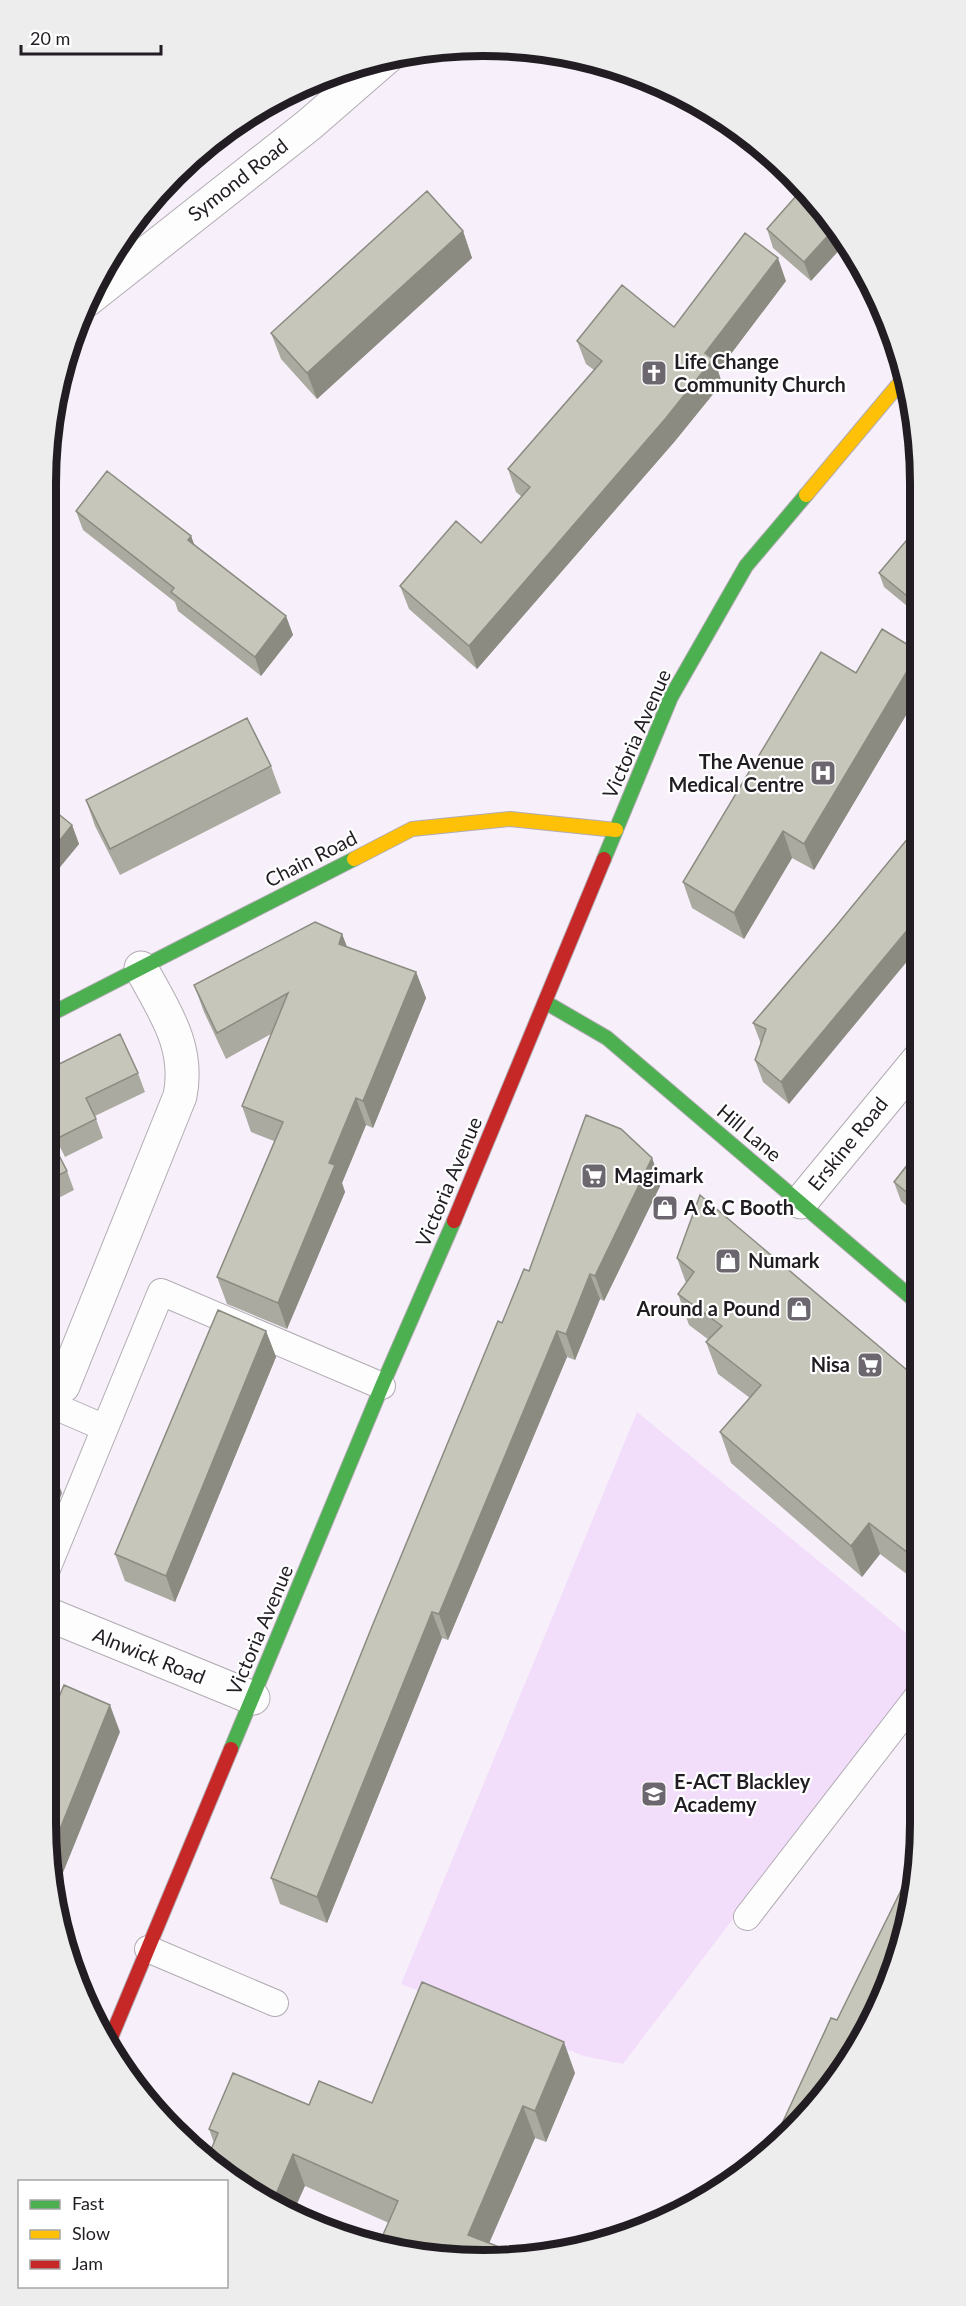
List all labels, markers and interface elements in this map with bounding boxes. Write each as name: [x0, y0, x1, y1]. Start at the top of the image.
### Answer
scale bar: [21, 18, 160, 56]
text: 20 m: [30, 27, 70, 49]
street label: Symond Road: [183, 133, 292, 226]
place label: Life Change Community Church: [674, 349, 846, 396]
church icon: Life Change Community Church: [639, 358, 669, 388]
street label: Victoria Avenue: [597, 665, 675, 802]
place label: The Avenue Medical Centre: [669, 749, 804, 796]
hospital icon: The Avenue Medical Centre: [808, 758, 838, 788]
street label: Chain Road: [261, 825, 361, 891]
street label: Erskine Road: [802, 1092, 892, 1195]
street label: Hill Lane: [713, 1098, 787, 1166]
street label: Victoria Avenue: [410, 1113, 486, 1250]
supermarket icon: Magimark: [579, 1161, 609, 1191]
place label: Magimark: [614, 1163, 704, 1187]
shop icon: A & C Booth: [650, 1193, 680, 1223]
place label: A & C Booth: [683, 1195, 794, 1219]
shop icon: Numark: [713, 1246, 743, 1276]
place label: Numark: [748, 1248, 820, 1272]
shop icon: Around a Pound: [784, 1294, 814, 1324]
place label: Around a Pound: [635, 1296, 780, 1320]
supermarket icon: Nisa: [855, 1350, 885, 1380]
place label: Nisa: [811, 1352, 850, 1376]
street label: Victoria Avenue: [221, 1561, 297, 1698]
street label: Alnwick Road: [90, 1622, 209, 1688]
place label: E-ACT Blackley Academy: [673, 1769, 811, 1816]
school or university icon: E-ACT Blackley Academy: [639, 1779, 669, 1809]
legend: [18, 2180, 228, 2288]
text: Fast: [72, 2192, 105, 2214]
text: Slow: [72, 2222, 110, 2244]
text: Jam: [72, 2252, 103, 2274]

